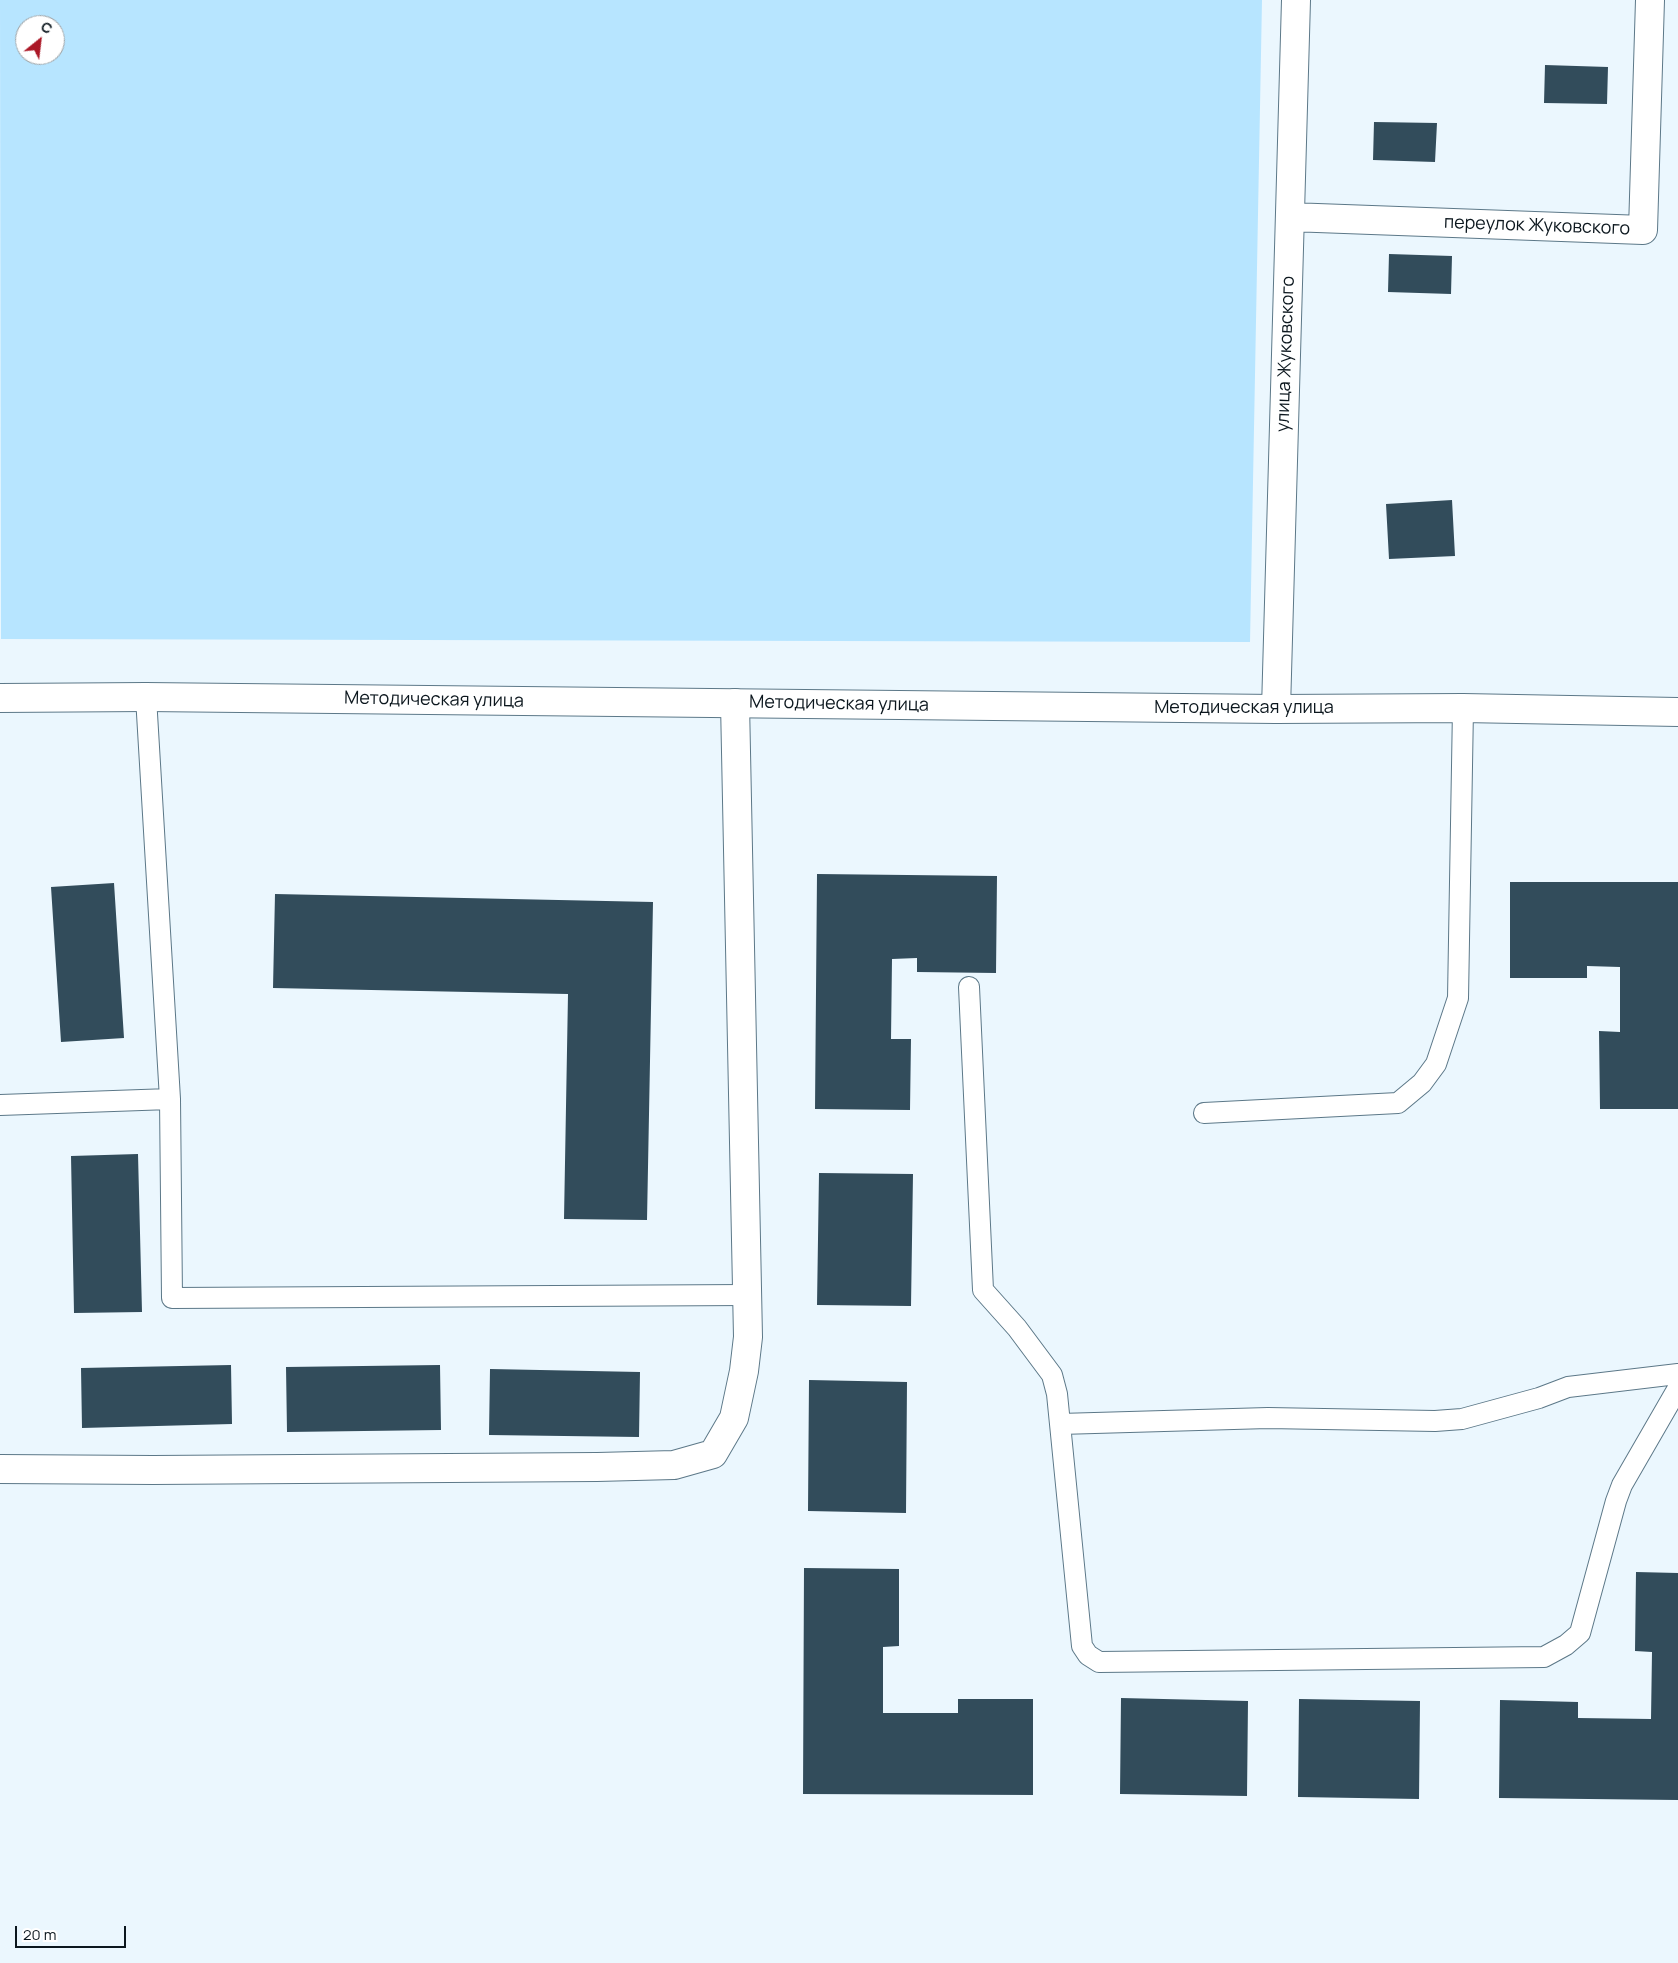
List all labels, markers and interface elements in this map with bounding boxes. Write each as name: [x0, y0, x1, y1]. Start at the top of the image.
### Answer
north arrow: [15, 15, 65, 65]
text: С: [38, 17, 56, 38]
street label: переулок Жуковского: [1443, 212, 1631, 240]
street label: улица Жуковского: [1272, 275, 1300, 433]
street label: Методическая улица: [344, 688, 524, 712]
street label: Методическая улица: [749, 692, 929, 716]
street label: Методическая улица: [1154, 697, 1334, 719]
scale bar: [18, 1916, 129, 1948]
text: 20 m: [23, 1924, 56, 1945]

